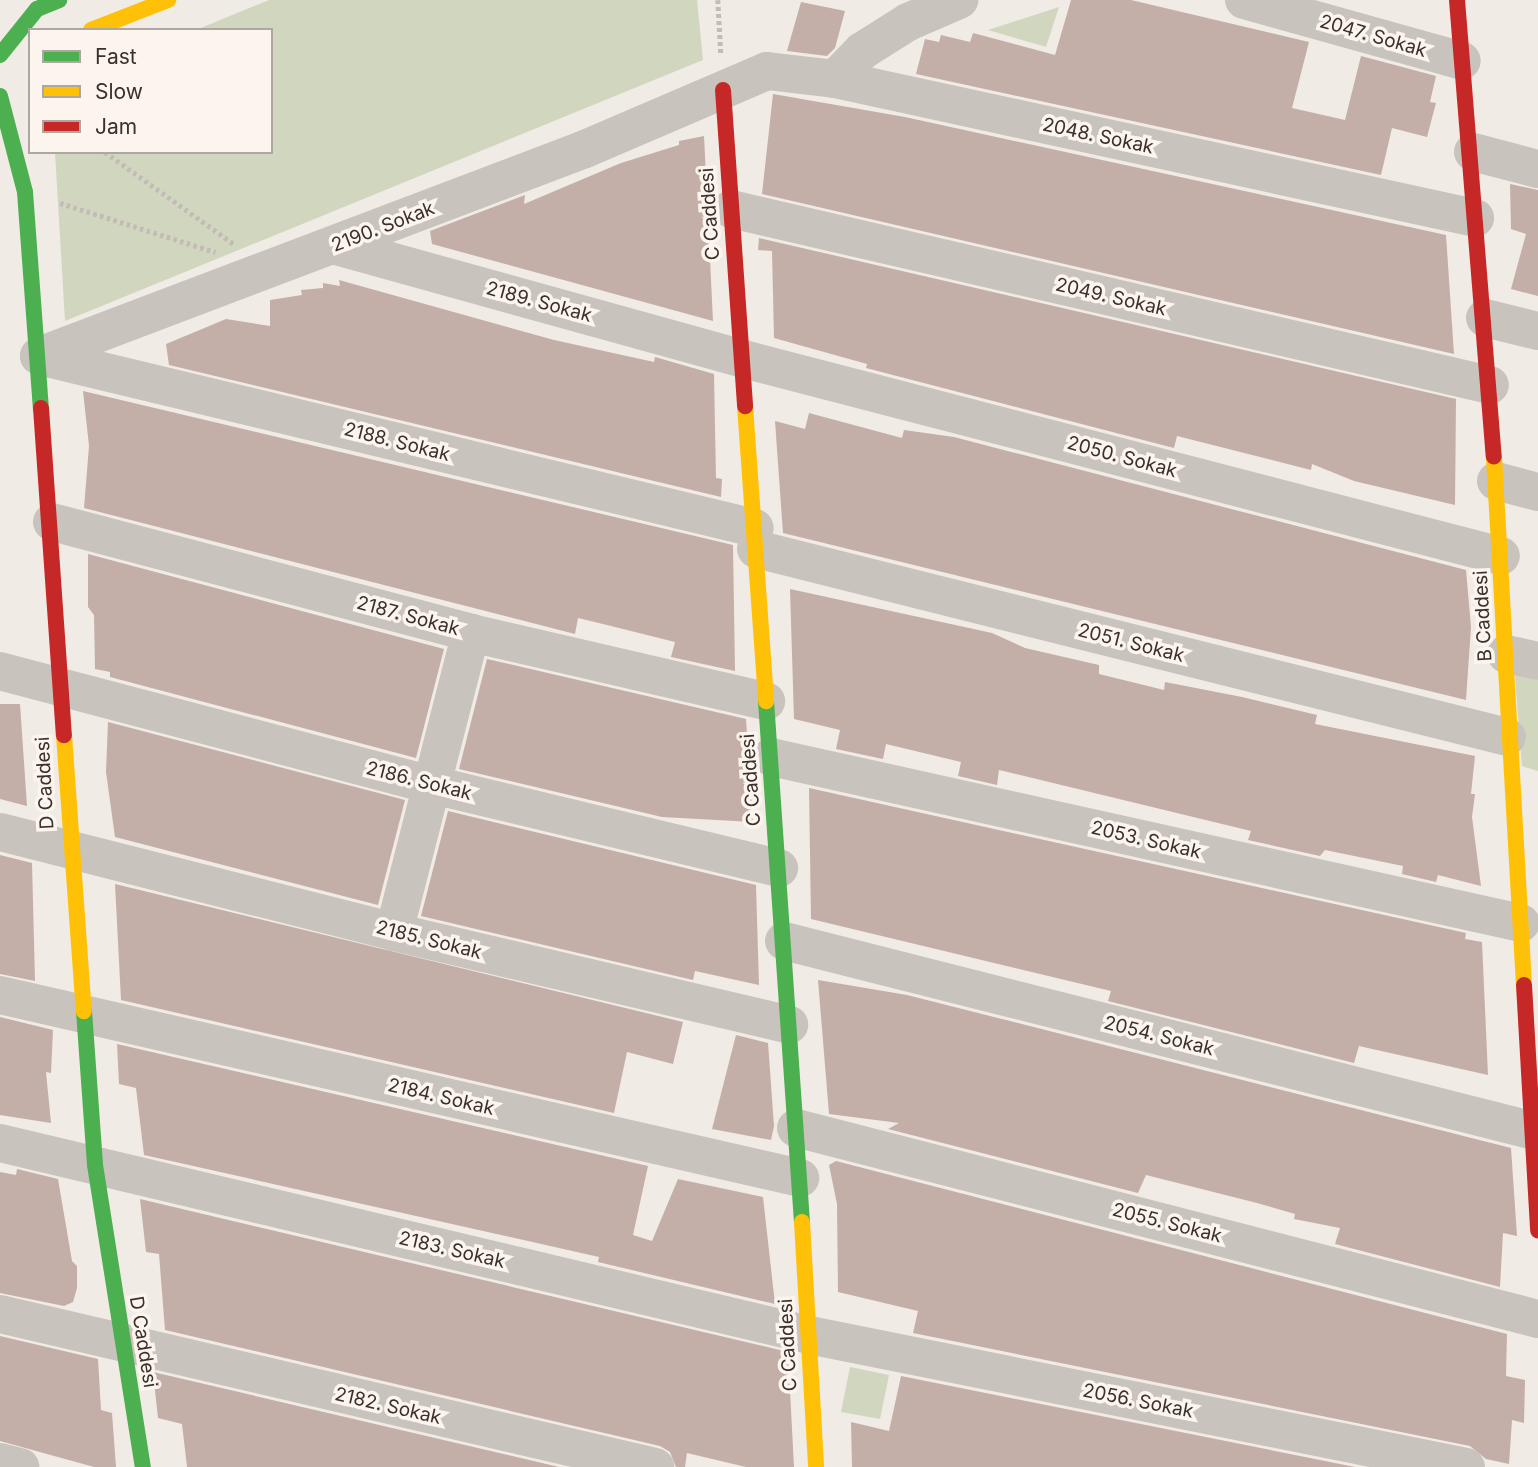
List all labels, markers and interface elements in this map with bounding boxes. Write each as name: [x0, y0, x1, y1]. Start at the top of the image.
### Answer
street label: 2047. Sokak: [1317, 10, 1429, 62]
legend: [28, 28, 273, 154]
text: Fast: [95, 44, 137, 69]
text: Slow: [95, 79, 143, 104]
street label: 2048. Sokak: [1040, 113, 1156, 159]
text: Jam: [95, 114, 137, 139]
street label: C Caddesi: [695, 167, 725, 261]
street label: 2190. Sokak: [328, 197, 438, 257]
street label: 2049. Sokak: [1053, 273, 1169, 321]
street label: 2189. Sokak: [484, 277, 594, 327]
street label: 2188. Sokak: [342, 418, 452, 466]
street label: 2050. Sokak: [1065, 431, 1179, 483]
street label: B Caddesi: [1469, 570, 1497, 662]
street label: 2187. Sokak: [354, 591, 462, 641]
street label: 2051. Sokak: [1075, 619, 1187, 667]
street label: C Caddesi: [736, 733, 766, 827]
street label: D Caddesi: [31, 736, 59, 830]
street label: 2186. Sokak: [364, 757, 474, 805]
street label: 2053. Sokak: [1089, 816, 1203, 864]
street label: 2185. Sokak: [374, 916, 484, 964]
street label: 2054. Sokak: [1102, 1011, 1216, 1061]
street label: 2184. Sokak: [386, 1074, 496, 1120]
street label: 2055. Sokak: [1110, 1198, 1224, 1248]
street label: 2183. Sokak: [397, 1227, 507, 1273]
street label: D Caddesi: [124, 1294, 162, 1390]
street label: C Caddesi: [774, 1298, 802, 1392]
street label: 2056. Sokak: [1081, 1379, 1195, 1423]
street label: 2182. Sokak: [333, 1383, 443, 1429]

